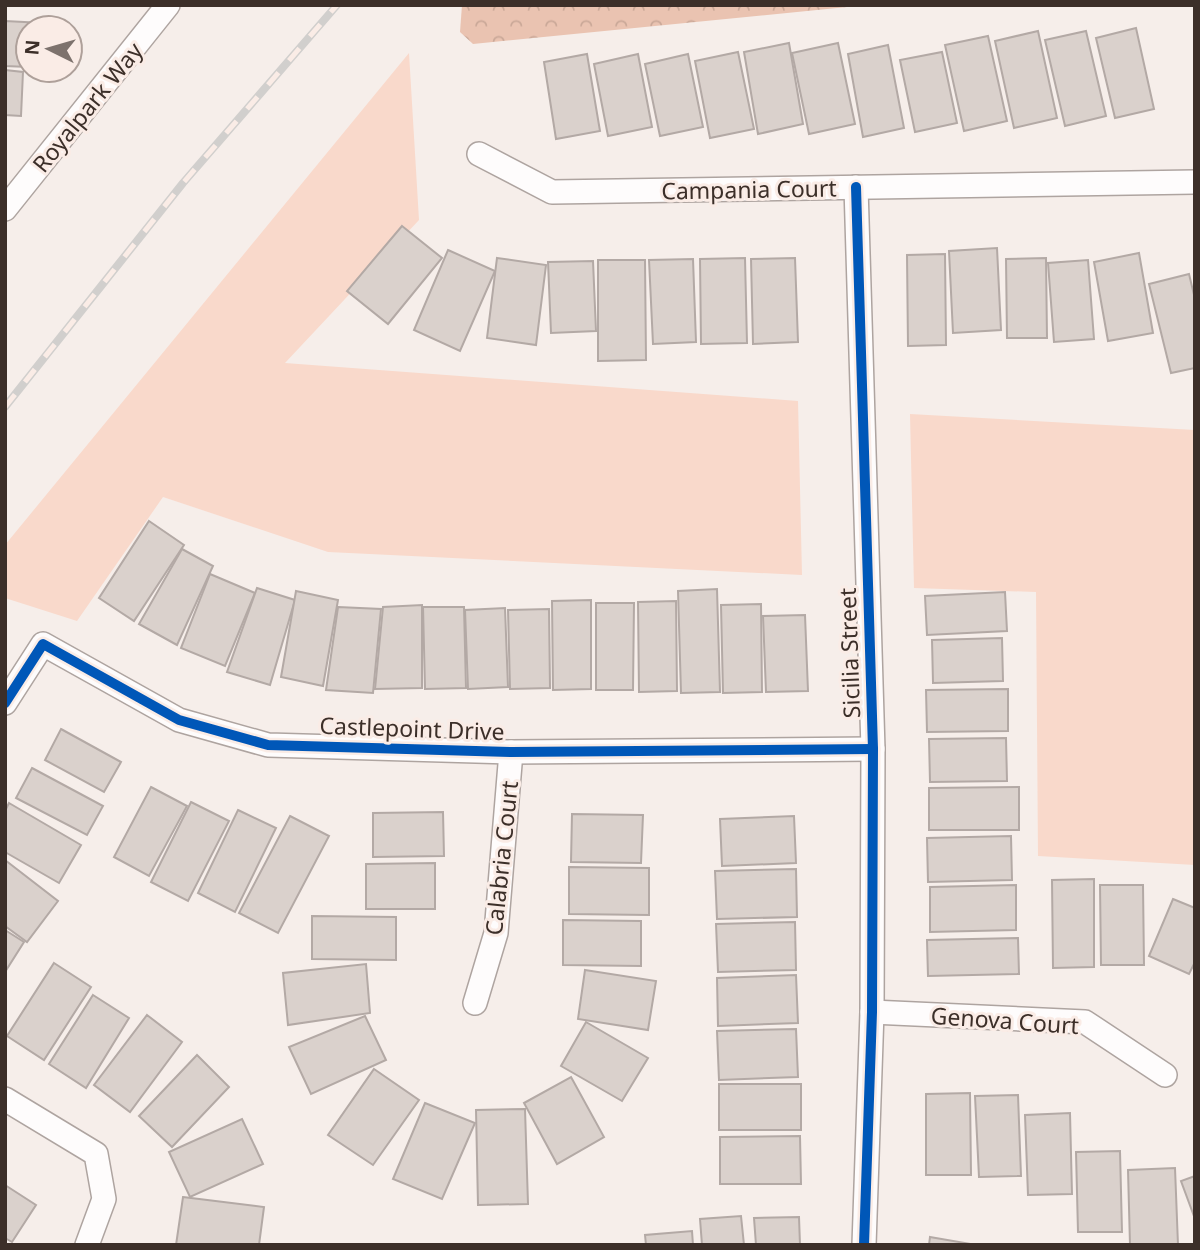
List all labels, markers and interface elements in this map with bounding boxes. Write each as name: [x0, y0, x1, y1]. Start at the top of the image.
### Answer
north arrow: [14, 14, 84, 84]
street label: Royalpark Way: [25, 35, 150, 179]
text: N: [18, 39, 46, 56]
street label: Campania Court: [661, 171, 837, 207]
street label: Sicilia Street: [831, 587, 867, 719]
street label: Castlepoint Drive: [319, 709, 505, 747]
street label: Calabria Court: [477, 779, 525, 937]
street label: Genova Court: [930, 999, 1080, 1041]

